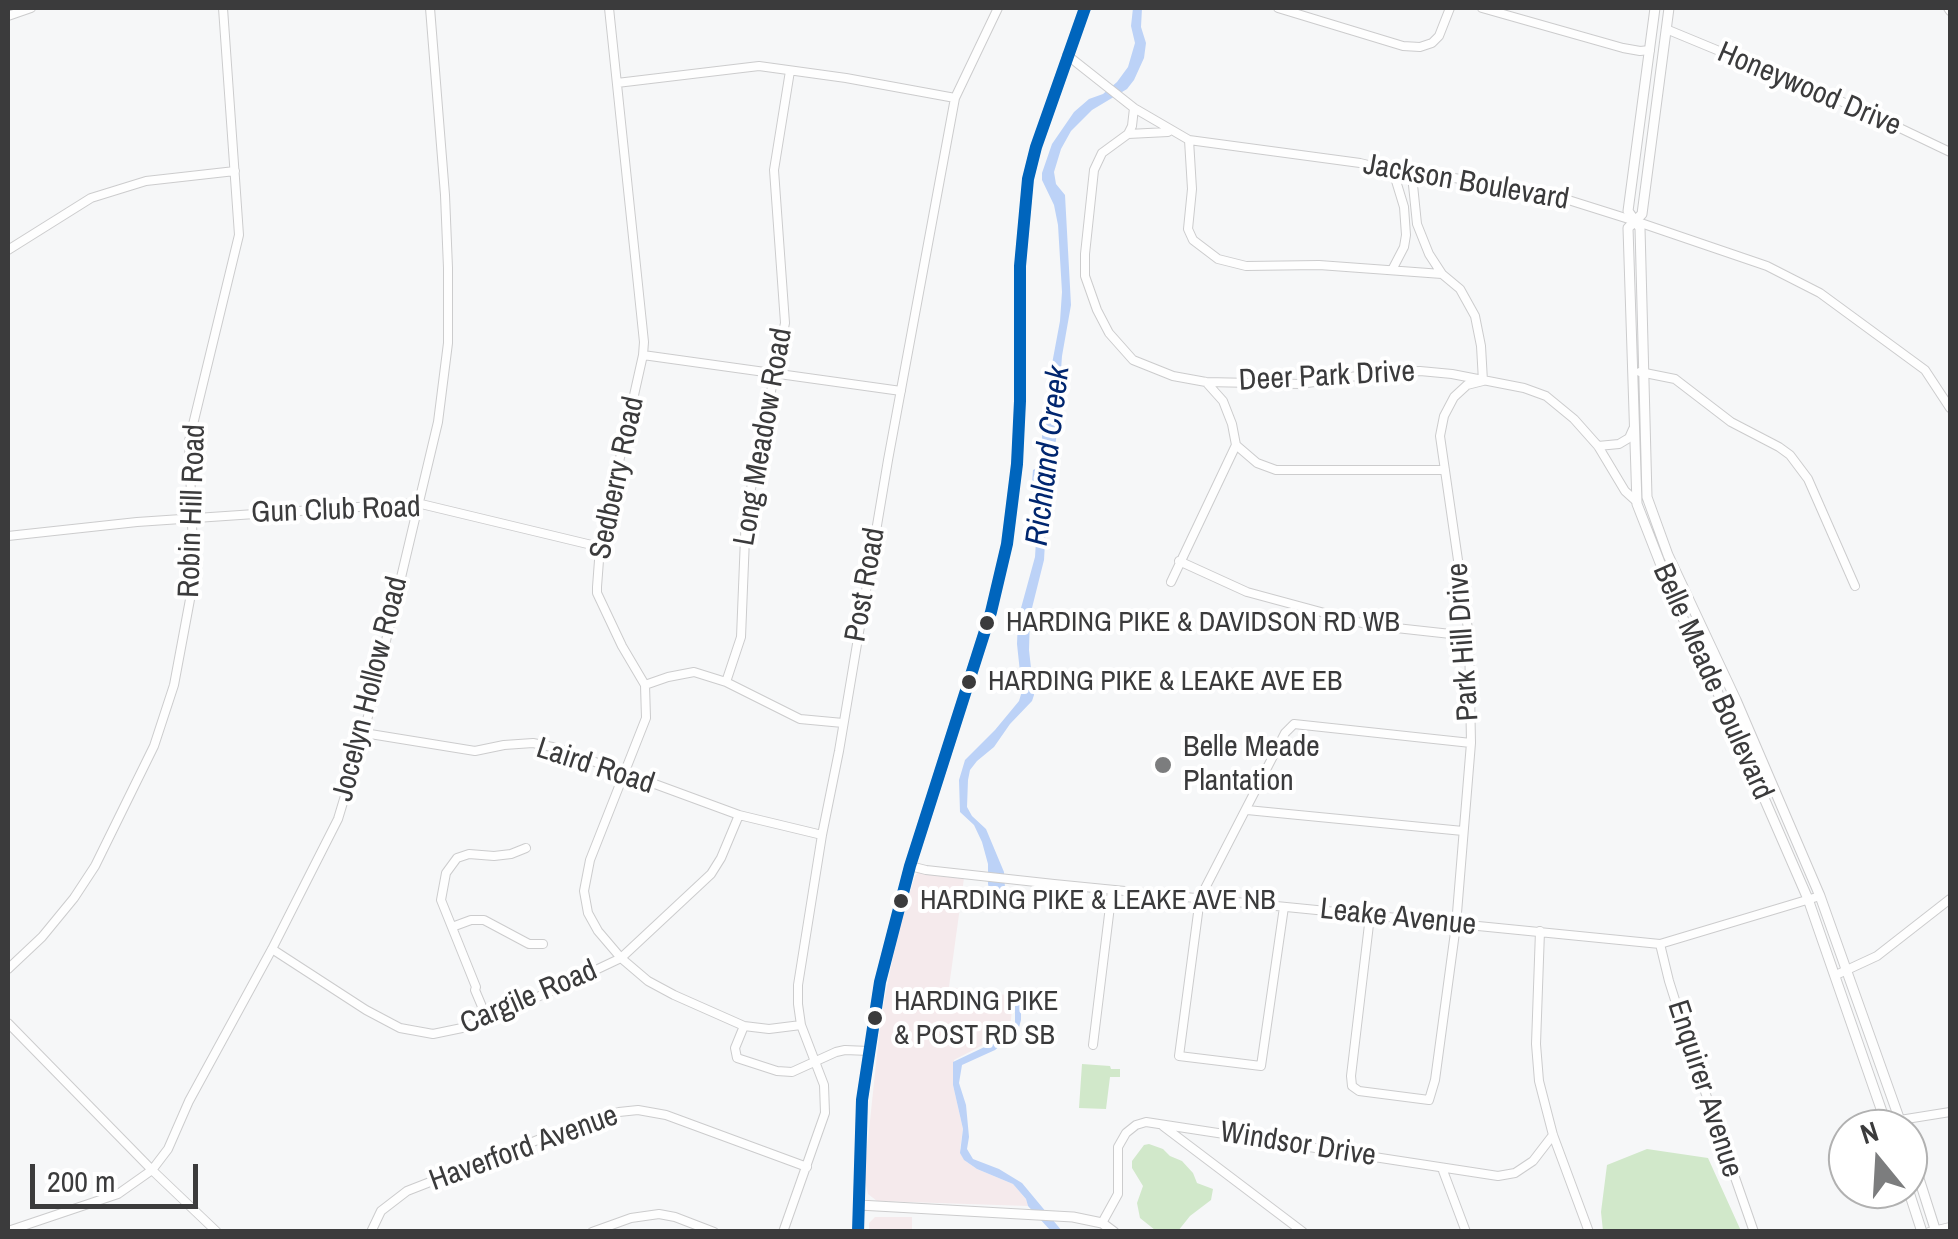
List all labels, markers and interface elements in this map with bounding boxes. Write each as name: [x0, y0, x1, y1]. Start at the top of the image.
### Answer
street label: Honeywood Drive: [1712, 35, 1906, 145]
street label: Jackson Boulevard: [1361, 147, 1571, 219]
street label: Long Meadow Road: [727, 325, 801, 549]
street label: Deer Park Drive: [1238, 354, 1416, 400]
water label: Richland Creek: [1019, 364, 1079, 548]
street label: Sedberry Road: [583, 393, 653, 563]
street label: Robin Hill Road: [172, 424, 214, 598]
street label: Gun Club Road: [251, 490, 421, 532]
street label: Post Road: [838, 525, 894, 645]
street label: Belle Meade Boulevard: [1644, 559, 1780, 805]
street label: Park Hill Drive: [1441, 562, 1487, 722]
street label: Jocelyn Hollow Road: [326, 573, 416, 805]
place label: HARDING PIKE & DAVIDSON RD WB: [1006, 606, 1400, 640]
marker: HARDING PIKE & DAVIDSON RD WB: [977, 613, 997, 633]
place label: HARDING PIKE & LEAKE AVE EB: [988, 665, 1342, 699]
marker: HARDING PIKE & LEAKE AVE EB: [959, 672, 979, 692]
place label: Belle Meade Plantation: [1183, 730, 1320, 800]
street label: Laird Road: [532, 731, 658, 803]
marker: Belle Meade Plantation: [1152, 754, 1174, 776]
place label: HARDING PIKE & LEAKE AVE NB: [920, 884, 1276, 918]
marker: HARDING PIKE & LEAKE AVE NB: [891, 891, 911, 911]
street label: Leake Avenue: [1318, 892, 1478, 944]
street label: Cargile Road: [455, 953, 603, 1043]
place label: HARDING PIKE & POST RD SB: [894, 985, 1059, 1051]
street label: Enquirer Avenue: [1658, 996, 1750, 1182]
marker: HARDING PIKE & POST RD SB: [865, 1008, 885, 1028]
street label: Haverford Avenue: [425, 1098, 623, 1200]
north arrow: [1828, 1109, 1928, 1209]
text: N: [1856, 1112, 1883, 1153]
street label: Windsor Drive: [1218, 1115, 1378, 1175]
scale bar: [35, 1144, 202, 1206]
text: 200 m: [47, 1161, 115, 1201]

